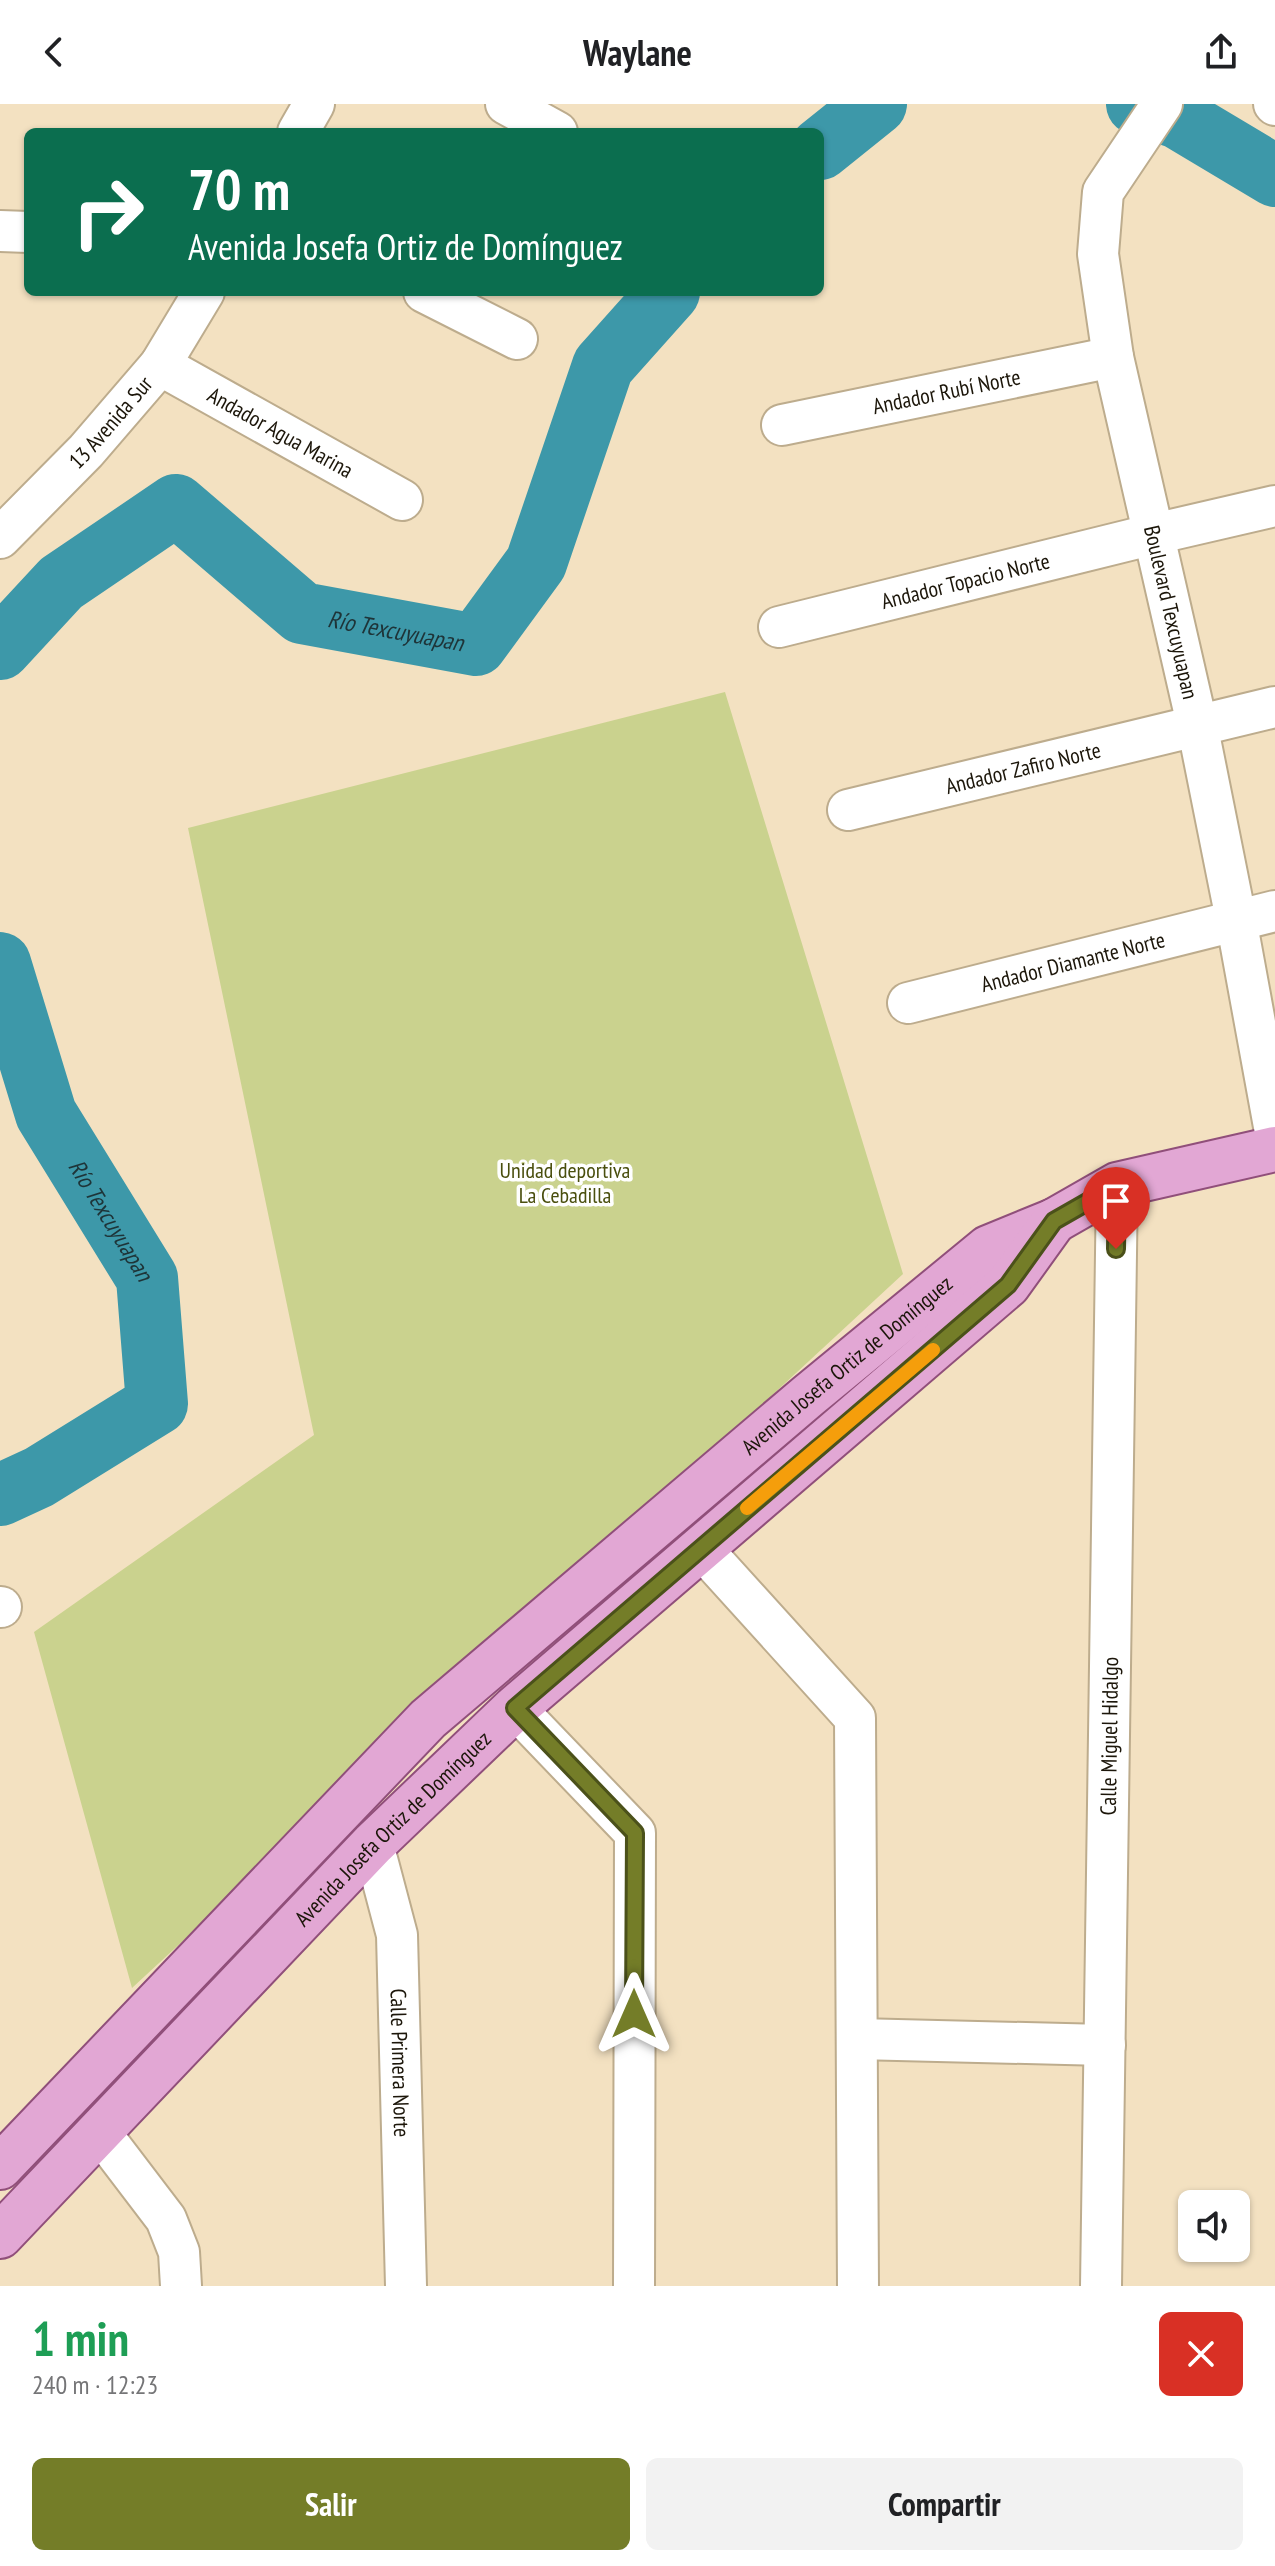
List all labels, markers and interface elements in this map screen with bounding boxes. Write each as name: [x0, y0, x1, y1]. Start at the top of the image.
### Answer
text: Waylane: [583, 29, 692, 76]
icon: back: [32, 30, 76, 74]
icon: share: [1199, 30, 1243, 74]
text: 70 m: [188, 153, 290, 225]
icon: right: [56, 160, 160, 264]
text: Avenida Josefa Ortiz de Domínguez: [188, 223, 623, 270]
street label: Andador Rubí Norte: [870, 362, 1023, 420]
street label: 13 Avenida Sur: [63, 370, 158, 475]
street label: Andador Agua Marina: [203, 380, 358, 484]
street label: Boulevard Texcuyuapan: [1138, 523, 1205, 702]
street label: Andador Topacio Norte: [878, 546, 1053, 615]
water label: Río Texcuyuapan: [325, 603, 467, 658]
street label: Andador Zafiro Norte: [943, 736, 1103, 800]
street label: Andador Diamante Norte: [978, 925, 1168, 998]
water label: Río Texcuyuapan: [62, 1153, 161, 1288]
park label: Unidad deportiva La Cebadilla: [500, 1156, 630, 1209]
pin: [1082, 1167, 1150, 1249]
icon: arrive: [1094, 1179, 1138, 1223]
street label: Avenida Josefa Ortiz de Domínguez: [735, 1269, 958, 1461]
street label: Calle Miguel Hidalgo: [1094, 1657, 1124, 1816]
street label: Avenida Josefa Ortiz de Domínguez: [288, 1725, 497, 1932]
position arrow: [592, 1972, 676, 2056]
street label: Calle Primera Norte: [384, 1988, 416, 2137]
map controls: [1178, 2190, 1250, 2262]
button: sound: [1178, 2190, 1250, 2262]
text: 1 min: [32, 2307, 129, 2369]
button: close: [1159, 2312, 1243, 2396]
text: 240 m · 12:23: [32, 2368, 158, 2401]
button: Salir: [32, 2458, 630, 2550]
button: Compartir: [646, 2458, 1243, 2550]

